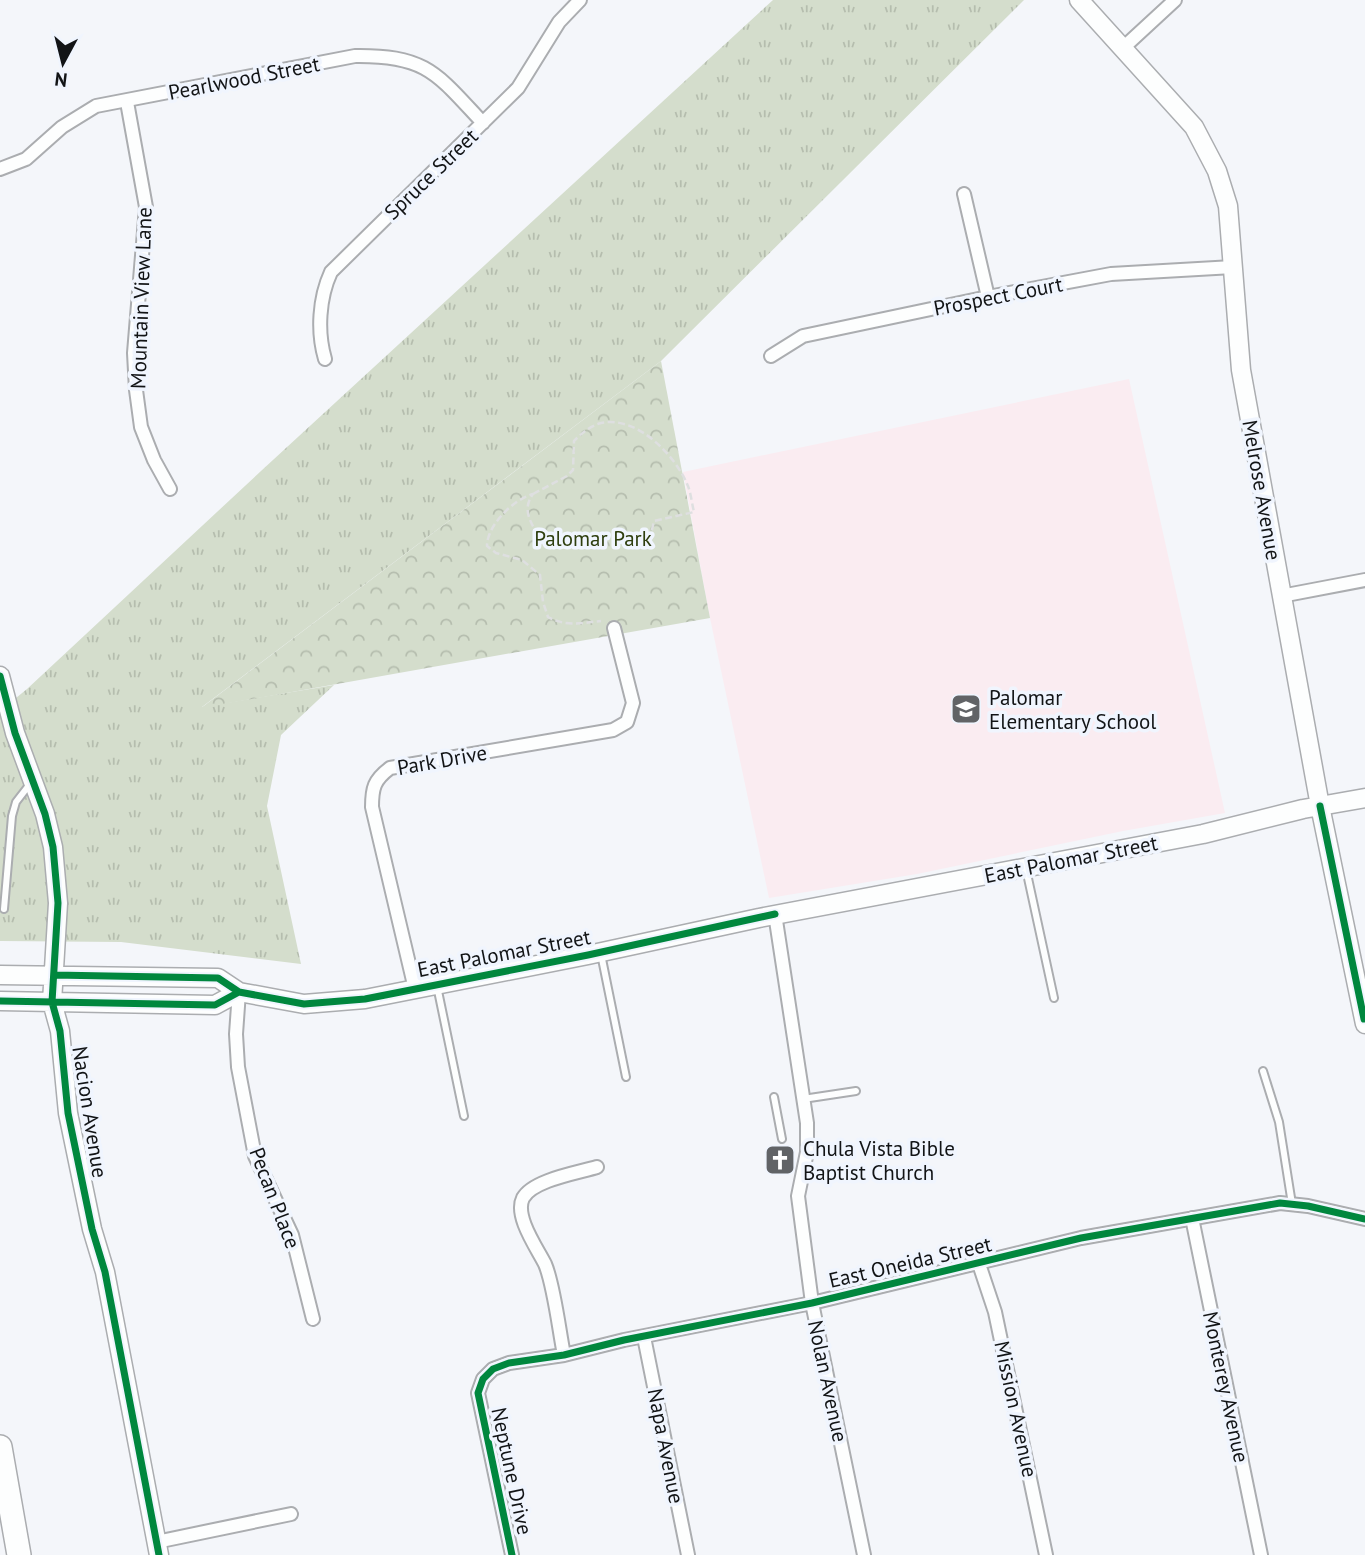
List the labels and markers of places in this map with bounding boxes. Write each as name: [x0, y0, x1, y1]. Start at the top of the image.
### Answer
place label: Palomar Elementary School: [989, 684, 1156, 735]
school or university icon: Palomar Elementary School: [949, 692, 983, 726]
place label: Chula Vista Bible Baptist Church: [803, 1135, 955, 1186]
church icon: Chula Vista Bible Baptist Church: [763, 1143, 797, 1177]

